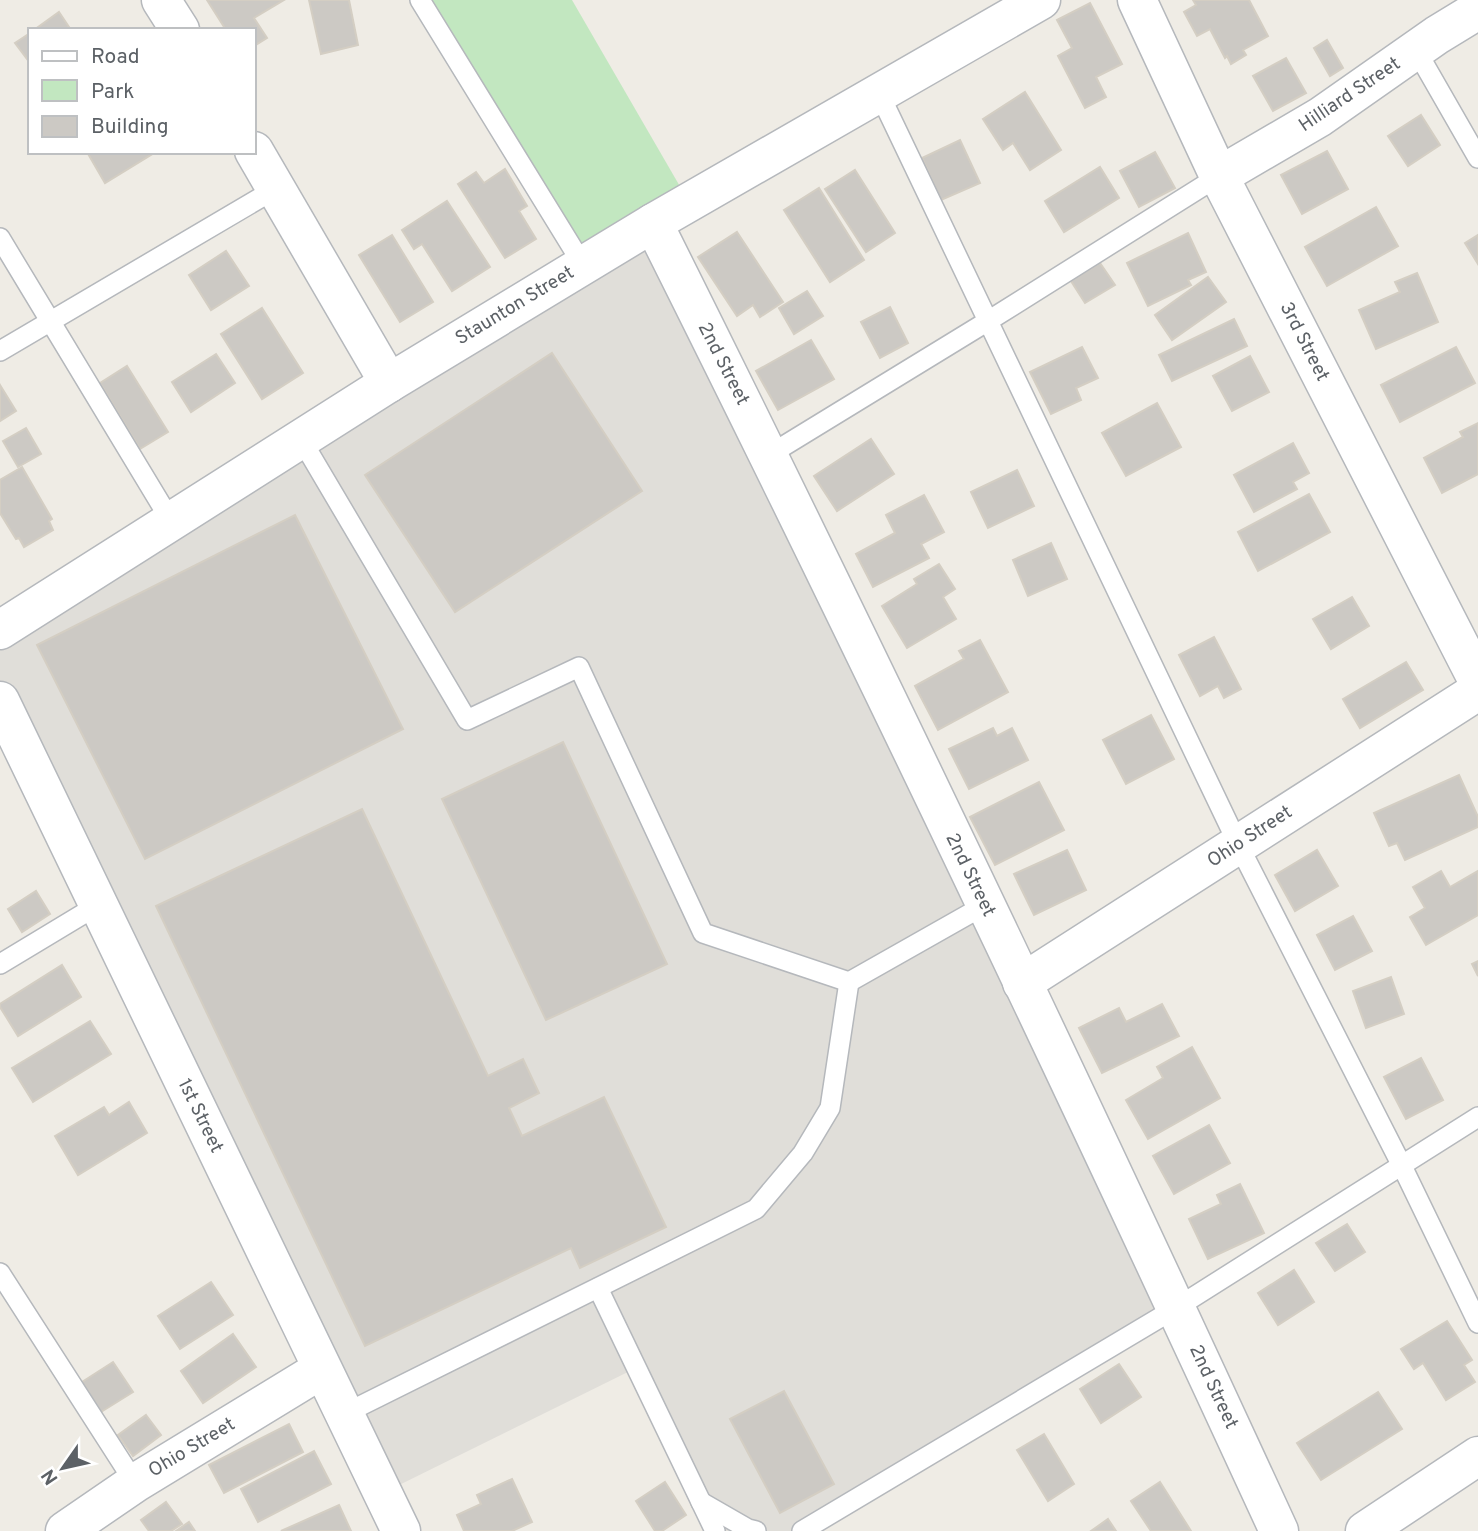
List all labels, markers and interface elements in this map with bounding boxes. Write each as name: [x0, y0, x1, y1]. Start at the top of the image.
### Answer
legend: [28, 28, 256, 154]
text: Road: [91, 44, 140, 71]
street label: Hilliard Street: [1295, 52, 1405, 138]
text: Park: [91, 79, 134, 106]
text: Building: [91, 114, 169, 141]
street label: Staunton Street: [451, 261, 579, 351]
street label: 3rd Street: [1274, 298, 1334, 386]
street label: 2nd Street: [692, 318, 754, 410]
street label: Ohio Street: [1203, 801, 1297, 873]
street label: 2nd Street: [939, 829, 1001, 921]
street label: 1st Street: [172, 1075, 228, 1157]
street label: 2nd Street: [1183, 1341, 1243, 1433]
street label: Ohio Street: [144, 1413, 240, 1483]
north arrow: [28, 1433, 98, 1503]
text: N: [37, 1464, 64, 1489]

